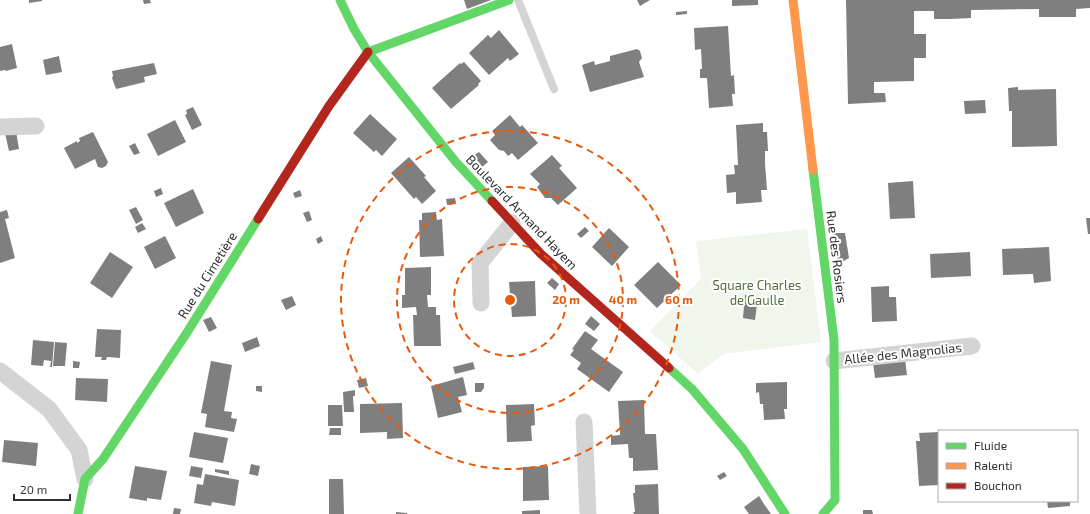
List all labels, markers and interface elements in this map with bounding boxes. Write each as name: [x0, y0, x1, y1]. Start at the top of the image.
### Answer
street label: Boulevard Armand Hayem: [463, 151, 581, 273]
street label: Rue des Rosiers: [823, 210, 851, 304]
street label: Rue du Cimetière: [174, 229, 240, 321]
park label: Square Charles de Gaulle: [713, 277, 801, 308]
text: 20 m: [552, 292, 580, 306]
text: 40 m: [609, 292, 637, 306]
text: 60 m: [665, 292, 693, 306]
centre of rings: [503, 293, 517, 307]
street label: Allée des Magnolias: [843, 339, 963, 367]
legend: [938, 430, 1078, 502]
text: Fluide: [974, 438, 1007, 452]
text: Ralenti: [974, 458, 1013, 472]
scale bar: [14, 476, 70, 502]
text: Bouchon: [974, 478, 1022, 492]
text: 20 m: [20, 482, 47, 496]

